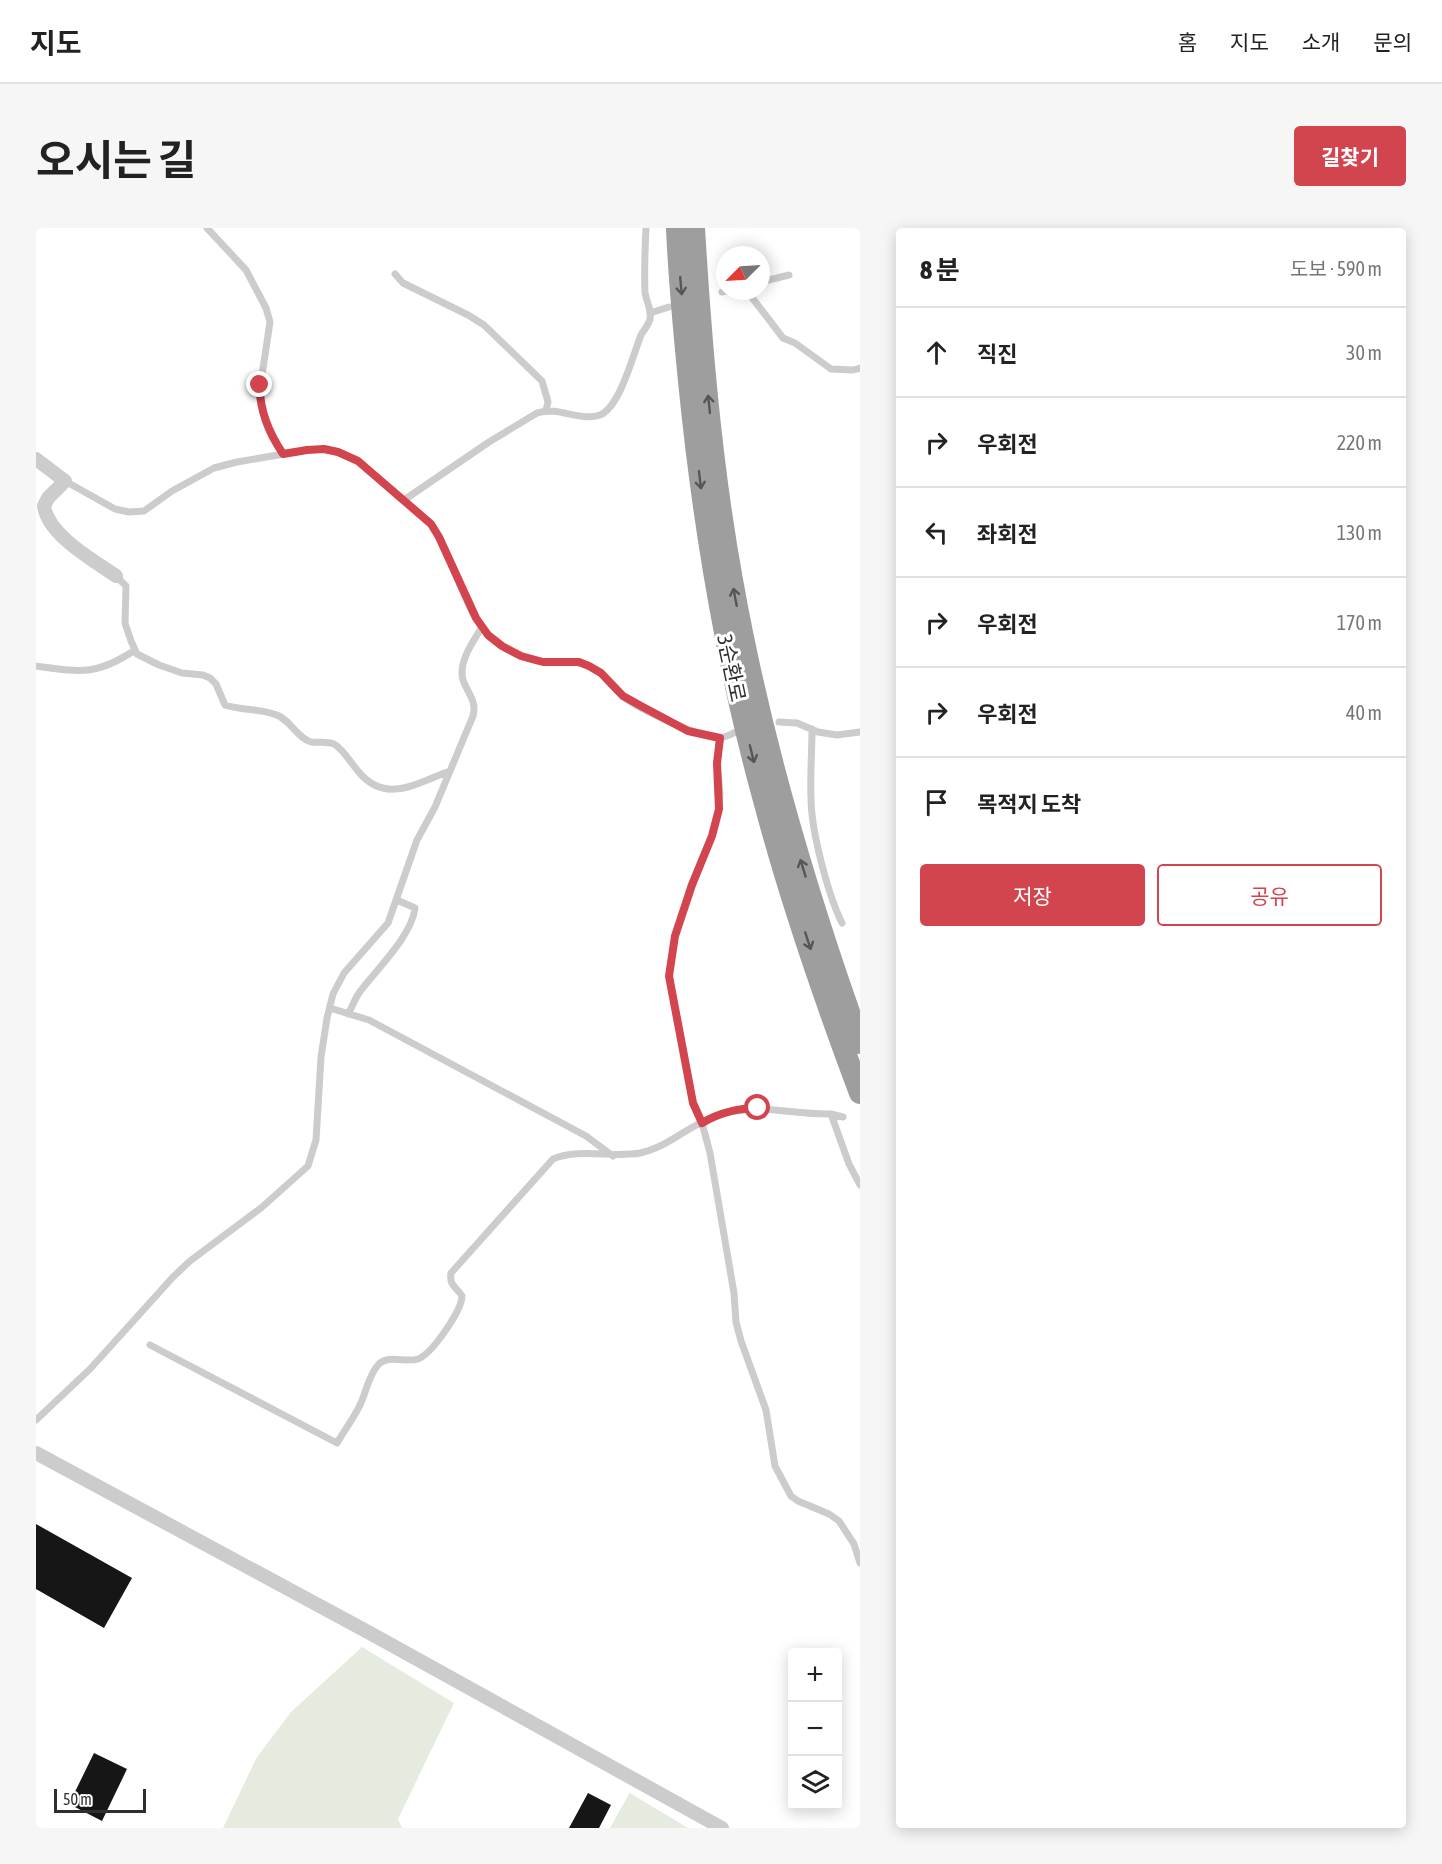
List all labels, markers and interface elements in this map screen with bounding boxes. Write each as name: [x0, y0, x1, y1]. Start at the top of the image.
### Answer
text: 지도: [30, 27, 82, 59]
text: 홈: [1178, 30, 1197, 54]
text: 지도: [1230, 30, 1269, 54]
text: 소개: [1302, 30, 1340, 54]
text: 문의: [1373, 30, 1412, 54]
button: 길찾기: [1294, 126, 1406, 186]
text: 오시는 길: [36, 136, 196, 184]
north arrow: [716, 246, 770, 300]
text: 8 분: [920, 255, 960, 285]
text: 도보 · 590 m: [1290, 257, 1382, 280]
one-way arrow: [676, 276, 687, 296]
icon: ahead: [920, 336, 953, 369]
text: 직진: [977, 341, 1017, 367]
text: 30 m: [1346, 341, 1382, 364]
route end: [246, 371, 272, 397]
one-way arrow: [703, 395, 714, 415]
icon: right: [920, 426, 953, 459]
text: 우회전: [977, 431, 1038, 457]
text: 220 m: [1337, 431, 1382, 454]
one-way arrow: [695, 470, 706, 490]
icon: left: [920, 516, 953, 549]
text: 좌회전: [977, 521, 1038, 547]
text: 130 m: [1337, 521, 1382, 544]
one-way arrow: [729, 588, 740, 608]
icon: right: [920, 606, 953, 639]
text: 우회전: [977, 611, 1038, 637]
text: 170 m: [1337, 611, 1382, 634]
street label: 3순환로: [713, 632, 751, 704]
icon: right: [920, 696, 953, 729]
text: 우회전: [977, 701, 1038, 727]
text: 40 m: [1346, 701, 1382, 724]
one-way arrow: [747, 745, 758, 764]
icon: arrive: [920, 786, 953, 819]
text: 목적지 도착: [977, 791, 1081, 817]
one-way arrow: [797, 859, 808, 878]
button: 저장: [920, 864, 1145, 926]
button: 공유: [1157, 864, 1382, 926]
one-way arrow: [803, 931, 814, 950]
route start: [744, 1094, 770, 1120]
map controls: [788, 1648, 842, 1810]
button: +: [788, 1648, 842, 1702]
button: −: [788, 1702, 842, 1756]
button: layers: [788, 1756, 842, 1810]
scale bar: [54, 1786, 146, 1814]
text: 50 m: [63, 1790, 92, 1808]

